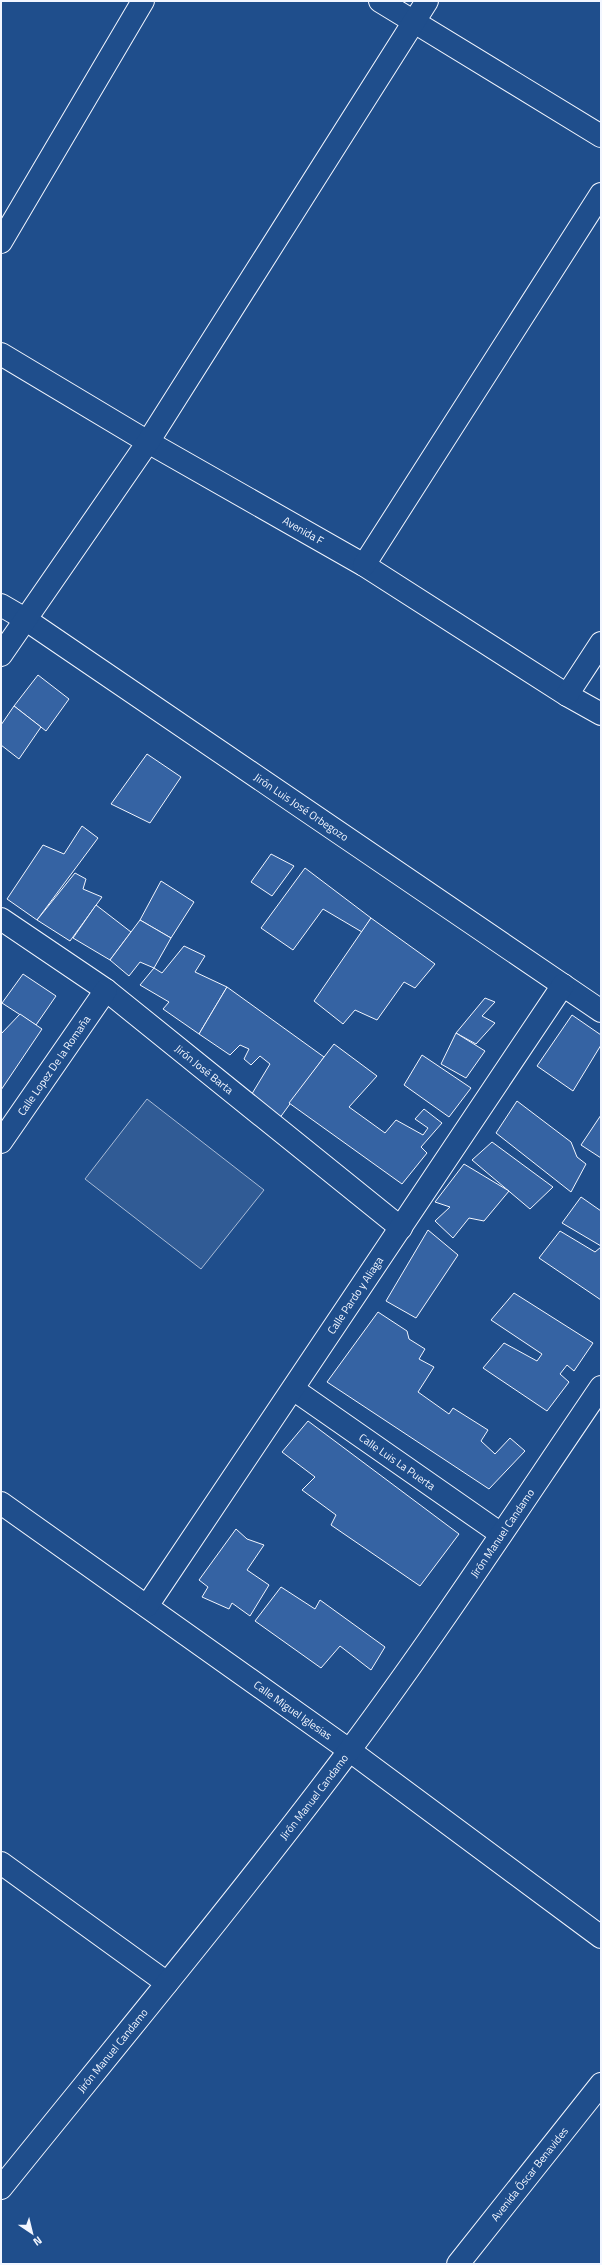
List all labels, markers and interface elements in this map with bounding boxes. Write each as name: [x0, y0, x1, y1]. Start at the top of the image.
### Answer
street label: Avenida F: [280, 512, 327, 549]
street label: Jirón Luis José Orbegozo: [251, 769, 352, 845]
street label: Calle Lopez De la Romaña: [14, 1012, 94, 1119]
street label: Jirón José Barta: [172, 1041, 237, 1098]
street label: Calle Pardo y Aliaga: [323, 1253, 387, 1337]
street label: Calle Luis La Puerta: [356, 1429, 439, 1494]
street label: Jirón Manuel Candamo: [466, 1485, 538, 1581]
street label: Calle Miguel Iglesias: [250, 1677, 335, 1744]
street label: Jirón Manuel Candamo: [276, 1750, 352, 1843]
street label: Jirón Manuel Candamo: [73, 2005, 152, 2096]
street label: Avenida Óscar Benavides: [487, 2124, 572, 2224]
north arrow: [12, 2213, 52, 2253]
text: N: [30, 2232, 45, 2250]

